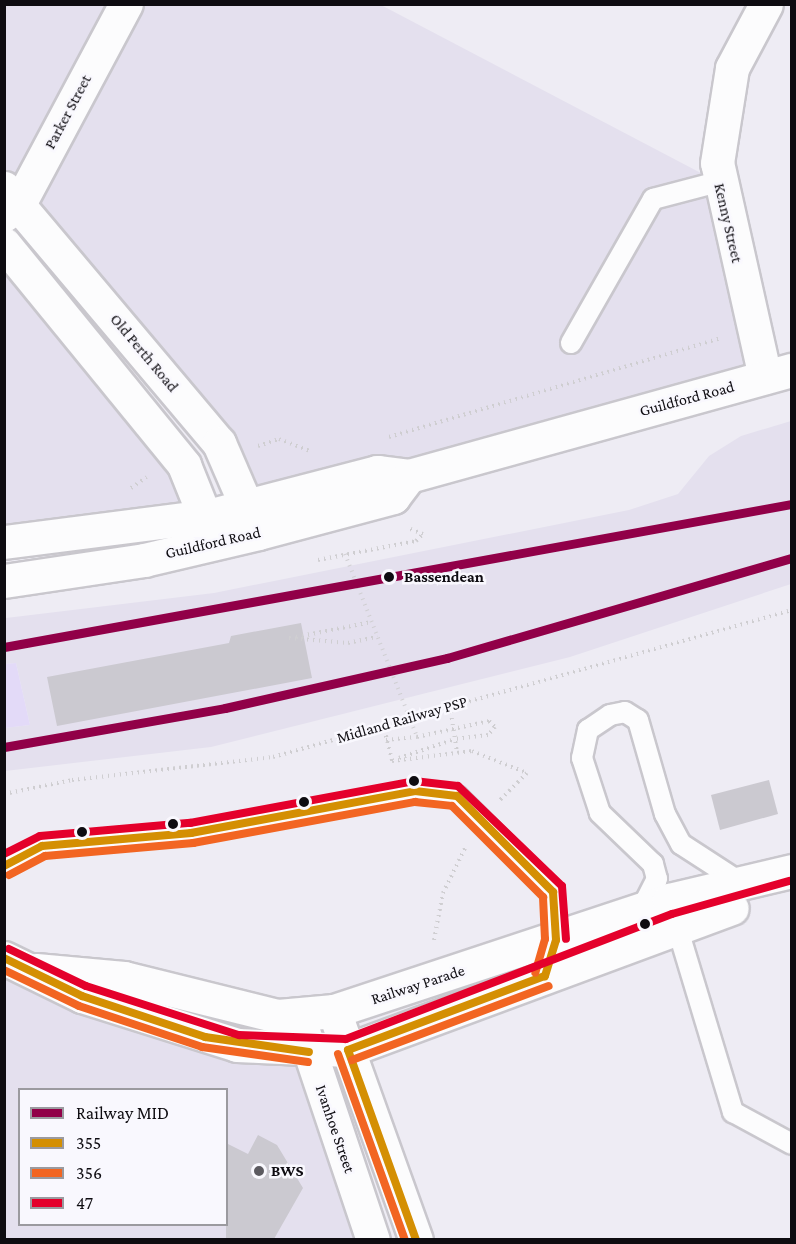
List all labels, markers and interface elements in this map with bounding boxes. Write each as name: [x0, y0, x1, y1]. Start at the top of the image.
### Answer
street label: Parker Street: [40, 72, 96, 152]
street label: Kenny Street: [710, 181, 746, 265]
street label: Old Perth Road: [106, 310, 182, 396]
street label: Guildford Road: [638, 377, 736, 421]
street label: Guildford Road: [163, 523, 263, 563]
marker: Bassendean: [379, 567, 399, 587]
place label: Bassendean: [404, 567, 484, 587]
street label: Midland Railway PSP: [334, 692, 470, 748]
unlabelled marker: [408, 775, 420, 787]
unlabelled marker: [298, 796, 310, 808]
unlabelled marker: [167, 818, 179, 830]
unlabelled marker: [76, 826, 88, 838]
unlabelled marker: [639, 918, 651, 930]
street label: Railway Parade: [369, 961, 467, 1009]
street label: Ivanhoe Street: [311, 1082, 359, 1176]
legend: [18, 1088, 228, 1226]
text: Railway MID: [76, 1103, 169, 1123]
text: 355: [76, 1133, 101, 1153]
place label: BWS: [271, 1161, 303, 1181]
text: 356: [76, 1163, 102, 1183]
marker: BWS: [252, 1164, 266, 1178]
text: 47: [76, 1193, 93, 1213]

